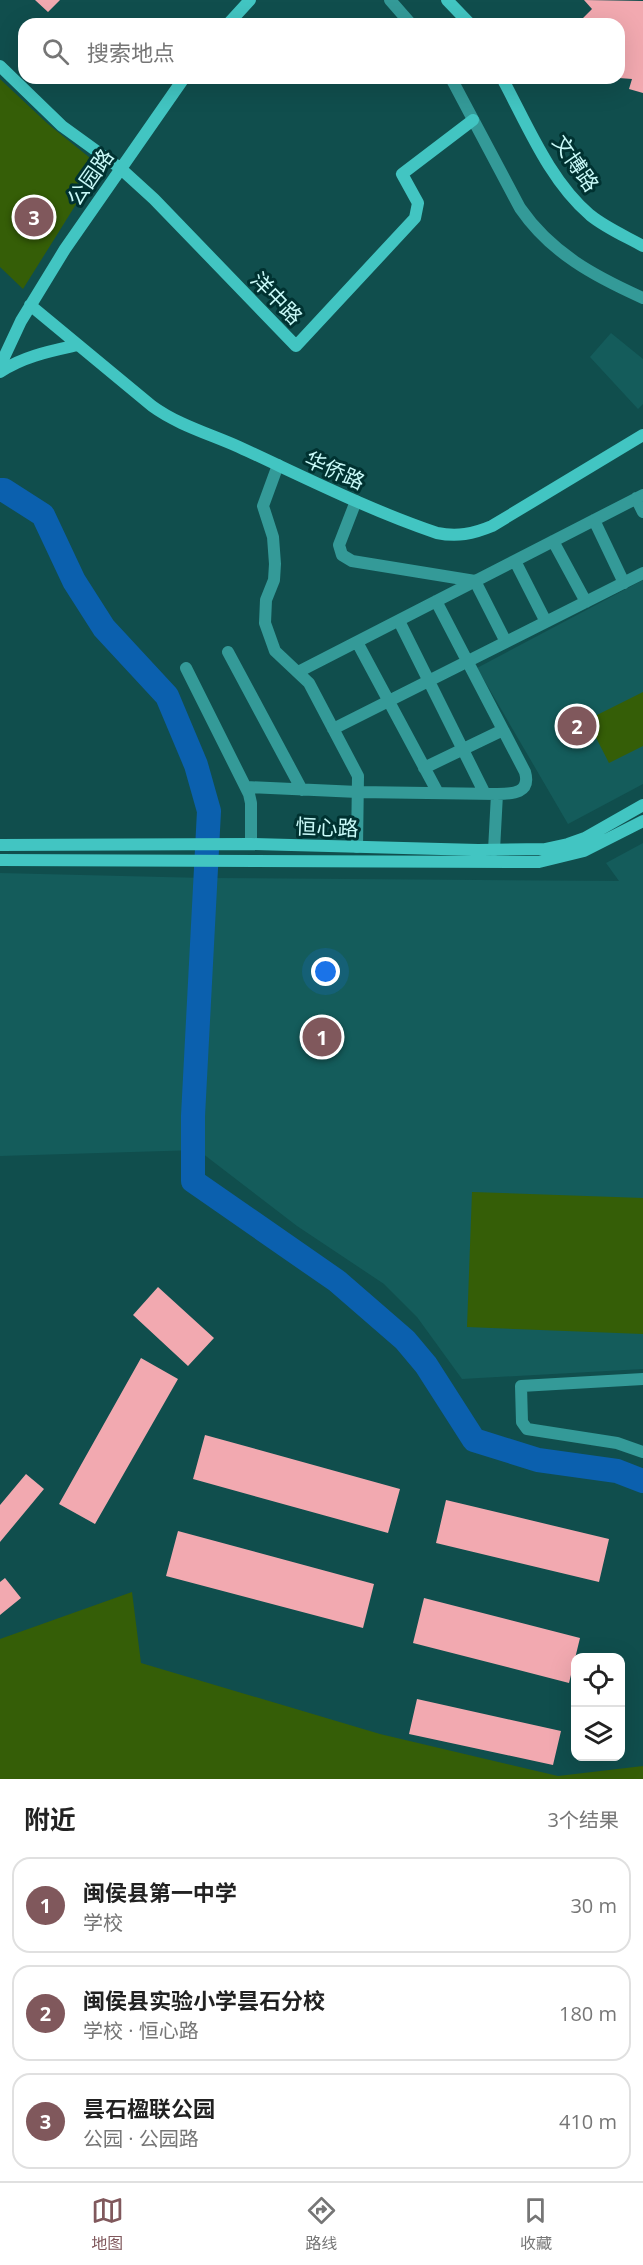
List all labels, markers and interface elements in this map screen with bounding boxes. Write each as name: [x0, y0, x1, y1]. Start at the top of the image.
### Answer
search box: [18, 18, 625, 84]
icon: search: [39, 35, 72, 68]
text: 搜索地点: [87, 37, 175, 67]
street label: 文博路: [546, 129, 606, 197]
street label: 公园路: [60, 143, 120, 211]
pin: 3: [15, 194, 54, 240]
street label: 洋中路: [245, 266, 309, 330]
street label: 华侨路: [301, 444, 369, 496]
pin: 2: [558, 704, 596, 748]
street label: 恒心路: [295, 812, 359, 842]
your location: [311, 957, 340, 986]
pin: 1: [302, 1014, 342, 1060]
map controls: [571, 1653, 625, 1761]
button: locate: [571, 1653, 625, 1707]
button: layers: [571, 1707, 625, 1761]
text: 附近: [24, 1801, 76, 1837]
text: 3个结果: [548, 1806, 619, 1833]
text: 闽侯县第一中学: [83, 1877, 237, 1907]
text: 1: [40, 1892, 51, 1919]
text: 30 m: [570, 1892, 617, 1919]
text: 学校: [83, 1909, 123, 1936]
text: 闽侯县实验小学昙石分校: [83, 1985, 325, 2015]
text: 2: [40, 2000, 51, 2027]
text: 180 m: [559, 2000, 617, 2027]
text: 学校 · 恒心路: [83, 2017, 199, 2044]
text: 昙石楹联公园: [83, 2093, 215, 2123]
text: 3: [40, 2108, 51, 2135]
text: 410 m: [559, 2108, 617, 2135]
text: 公园 · 公园路: [83, 2125, 199, 2152]
tab: 地图: [91, 2194, 124, 2254]
tab: 路线: [305, 2194, 338, 2254]
tab: 收藏: [519, 2194, 552, 2254]

